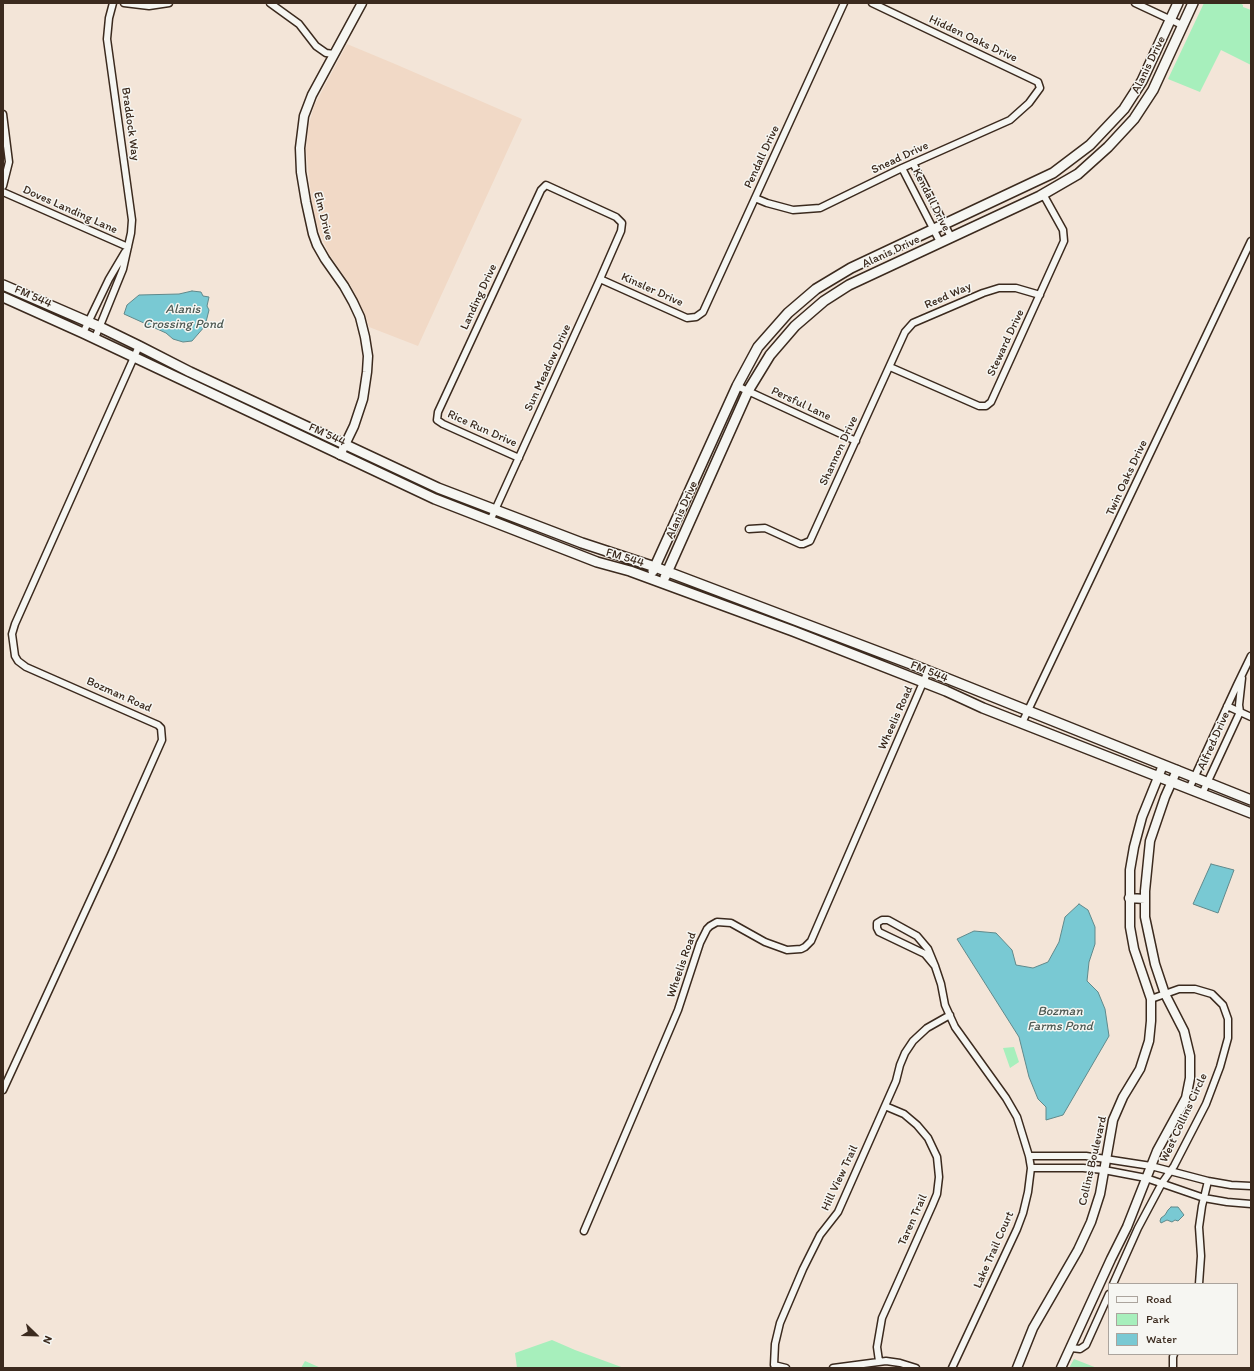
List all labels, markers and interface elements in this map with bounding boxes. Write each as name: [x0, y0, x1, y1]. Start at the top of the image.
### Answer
street label: Hidden Oaks Drive: [927, 12, 1019, 66]
street label: Alanis Drive: [1129, 34, 1169, 96]
street label: Braddock Way: [118, 86, 142, 162]
street label: Pendall Drive: [741, 123, 783, 191]
street label: Snead Drive: [869, 139, 931, 177]
street label: Kendall Drive: [909, 166, 953, 234]
street label: Doves Landing Lane: [20, 183, 120, 237]
street label: Elm Drive: [310, 190, 336, 242]
street label: Alanis Drive: [860, 232, 922, 272]
street label: Landing Drive: [457, 262, 501, 332]
street label: Kinsler Drive: [619, 270, 685, 310]
street label: Reed Way: [922, 279, 974, 313]
street label: FM 544: [12, 282, 54, 312]
water label: Alanis Crossing Pond: [143, 302, 223, 333]
street label: Steward Drive: [984, 307, 1028, 379]
street label: Sun Meadow Drive: [521, 322, 575, 414]
street label: Persful Lane: [769, 384, 833, 424]
street label: Rice Run Drive: [445, 407, 519, 451]
street label: Shannon Drive: [817, 414, 861, 488]
street label: FM 544: [306, 420, 348, 450]
street label: Twin Oaks Drive: [1103, 438, 1151, 518]
street label: Alanis Drive: [663, 479, 701, 541]
street label: FM 544: [604, 545, 646, 571]
street label: FM 544: [908, 658, 950, 686]
street label: Bozman Road: [84, 674, 154, 716]
street label: Wheelis Road: [875, 684, 917, 752]
street label: Alfred Drive: [1195, 710, 1233, 772]
street label: Wheelis Road: [664, 930, 700, 1000]
water label: Bozman Farms Pond: [1027, 1004, 1093, 1035]
street label: West Collins Circle: [1157, 1071, 1211, 1165]
street label: Collins Boulevard: [1076, 1115, 1110, 1207]
street label: Hill View Trail: [818, 1143, 862, 1213]
street label: Taren Trail: [895, 1192, 931, 1248]
street label: Lake Trail Court: [971, 1209, 1017, 1291]
legend: [1108, 1283, 1238, 1355]
text: Road: [1146, 1292, 1172, 1306]
text: Park: [1146, 1312, 1170, 1326]
north arrow: [16, 1315, 56, 1355]
text: Water: [1146, 1332, 1177, 1346]
text: N: [40, 1334, 55, 1346]

